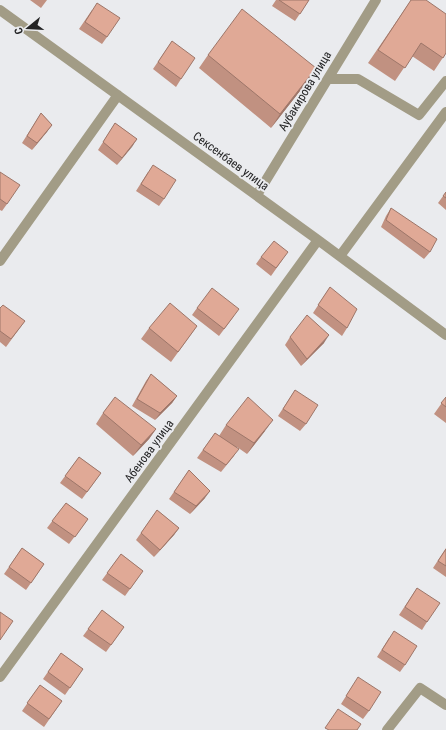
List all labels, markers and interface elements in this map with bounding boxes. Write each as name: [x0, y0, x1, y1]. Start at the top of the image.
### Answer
north arrow: [8, 8, 48, 48]
text: С: [12, 26, 26, 36]
street label: Аубакирова улица: [276, 48, 334, 133]
street label: Сексенбаев улица: [190, 129, 272, 193]
street label: Абенова улица: [122, 417, 177, 485]

